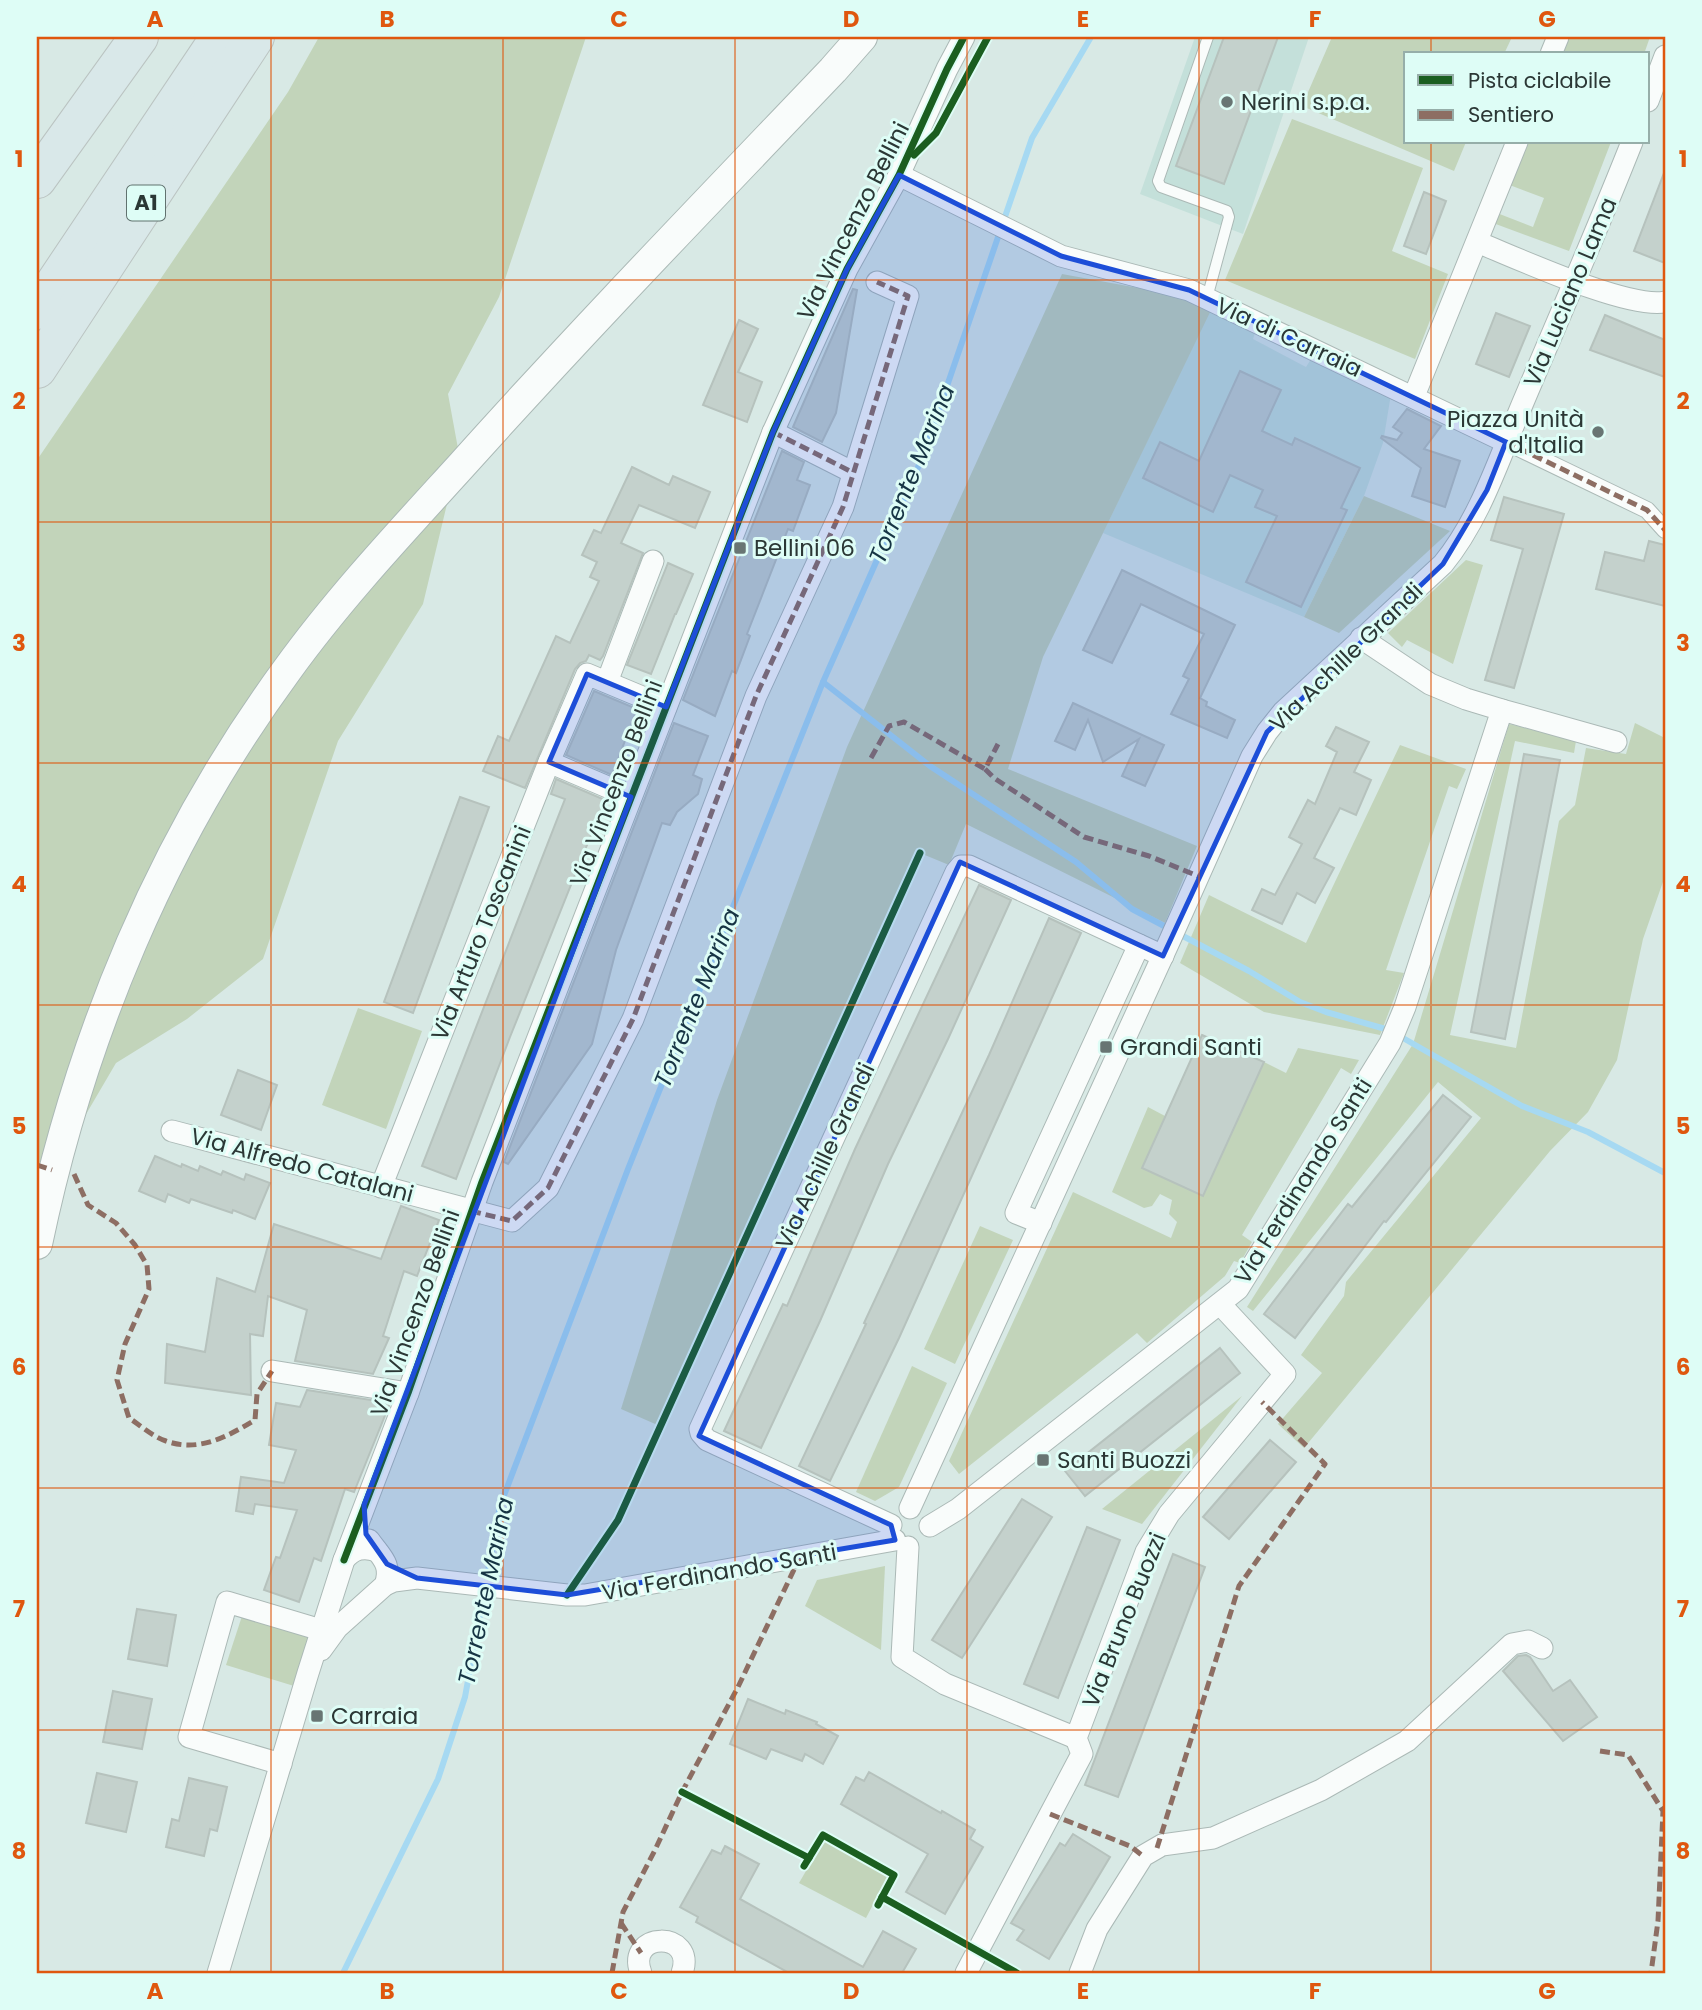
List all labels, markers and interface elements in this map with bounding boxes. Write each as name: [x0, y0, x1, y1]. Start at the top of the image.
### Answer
text: A: [147, 3, 164, 35]
text: B: [379, 3, 395, 35]
text: C: [610, 3, 628, 35]
text: D: [843, 3, 859, 35]
text: E: [1077, 3, 1089, 35]
text: F: [1309, 3, 1321, 35]
text: G: [1538, 3, 1556, 35]
legend: [1404, 52, 1650, 144]
text: Pista ciclabile: [1468, 66, 1611, 95]
place label: Nerini s.p.a.: [1241, 86, 1370, 118]
marker: Nerini s.p.a.: [1219, 94, 1235, 110]
text: Sentiero: [1468, 100, 1554, 129]
street label: Via Vincenzo Bellini: [789, 116, 917, 326]
text: 1: [15, 143, 23, 175]
text: 1: [1679, 143, 1687, 175]
road number: A1: [127, 186, 165, 220]
street label: Via Luciano Lama: [1516, 192, 1624, 392]
street label: Via di Carraia: [1211, 289, 1367, 385]
water label: Torrente Marina: [861, 379, 963, 568]
text: 2: [12, 385, 26, 417]
text: 2: [1676, 385, 1690, 417]
place label: Piazza Unità d'Italia: [1447, 403, 1584, 461]
marker: Piazza Unità d'Italia: [1590, 424, 1606, 440]
place label: Bellini 06: [754, 532, 855, 564]
marker: Bellini 06: [732, 540, 748, 556]
street label: Via Achille Grandi: [1262, 575, 1430, 739]
text: 3: [12, 627, 26, 659]
text: 3: [1676, 627, 1690, 659]
street label: Via Vincenzo Bellini: [562, 675, 670, 891]
street label: Via Arturo Toscanini: [423, 821, 539, 1045]
text: 4: [11, 868, 27, 900]
text: 4: [1675, 868, 1691, 900]
water label: Torrente Marina: [646, 903, 748, 1092]
place label: Grandi Santi: [1120, 1031, 1262, 1063]
marker: Grandi Santi: [1098, 1039, 1114, 1055]
street label: Via Achille Grandi: [768, 1058, 882, 1254]
street label: Via Ferdinando Santi: [1226, 1072, 1380, 1290]
text: 5: [12, 1110, 26, 1142]
text: 5: [1676, 1110, 1690, 1142]
street label: Via Alfredo Catalani: [187, 1120, 417, 1210]
street label: Via Vincenzo Bellini: [363, 1205, 467, 1421]
text: 6: [12, 1351, 26, 1383]
text: 6: [1676, 1351, 1690, 1383]
place label: Santi Buozzi: [1057, 1444, 1191, 1476]
marker: Santi Buozzi: [1035, 1452, 1051, 1468]
water label: Torrente Marina: [450, 1494, 521, 1688]
street label: Via Bruno Buozzi: [1074, 1528, 1174, 1712]
street label: Via Ferdinando Santi: [599, 1536, 839, 1608]
text: 7: [13, 1593, 25, 1625]
text: 7: [1677, 1593, 1689, 1625]
place label: Carraia: [331, 1700, 418, 1732]
marker: Carraia: [309, 1708, 325, 1724]
text: 8: [12, 1835, 26, 1867]
text: 8: [1676, 1835, 1690, 1867]
text: A: [147, 1975, 164, 2007]
text: B: [379, 1975, 395, 2007]
text: C: [610, 1975, 628, 2007]
text: D: [843, 1975, 859, 2007]
text: E: [1077, 1975, 1089, 2007]
text: F: [1309, 1975, 1321, 2007]
text: G: [1538, 1975, 1556, 2007]

